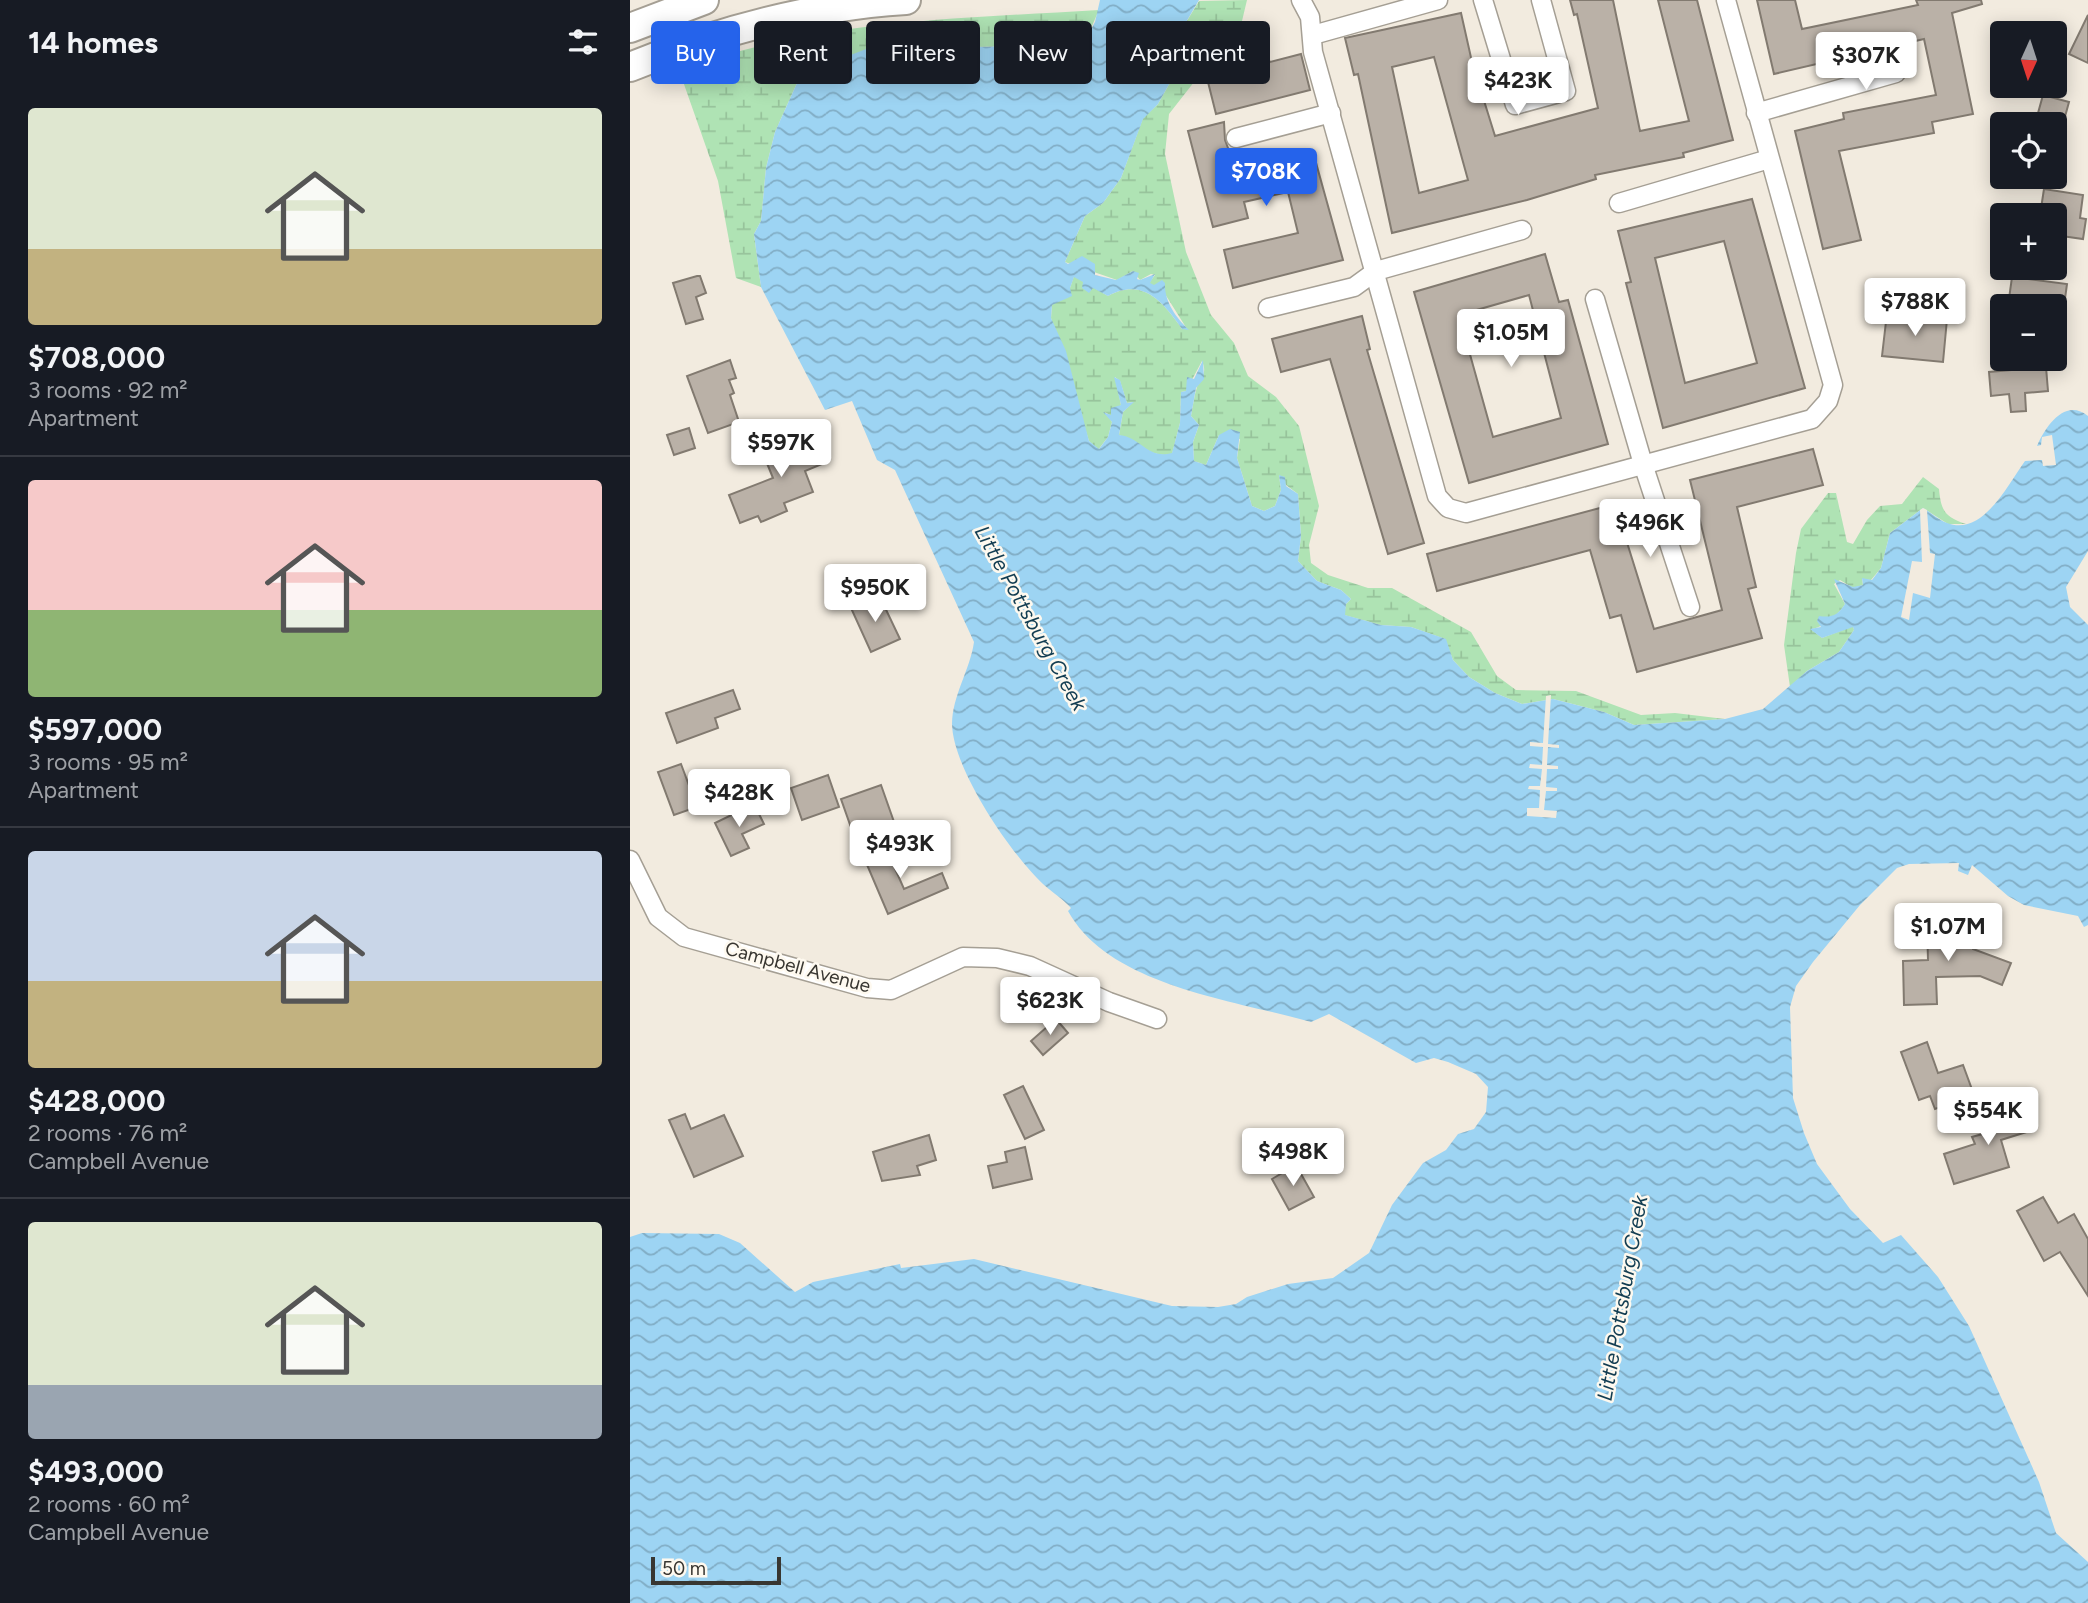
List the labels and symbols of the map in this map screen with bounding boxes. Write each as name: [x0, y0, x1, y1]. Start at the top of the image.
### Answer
north arrow: [1990, 21, 2067, 98]
pin: $307K: [1817, 32, 1915, 92]
pin: $423K: [1469, 58, 1567, 117]
pin: $708K: [1217, 148, 1315, 208]
pin: $788K: [1866, 278, 1964, 338]
pin: $1.05M: [1454, 310, 1568, 369]
pin: $597K: [732, 420, 830, 479]
pin: $496K: [1601, 500, 1699, 559]
water label: Little Pottsburg Creek: [970, 521, 1093, 716]
pin: $950K: [826, 564, 924, 624]
pin: $428K: [690, 770, 788, 829]
pin: $493K: [851, 820, 949, 880]
pin: $1.07M: [1891, 904, 2005, 963]
street label: Campbell Avenue: [723, 937, 873, 997]
pin: $623K: [1001, 978, 1099, 1037]
pin: $554K: [1939, 1088, 2037, 1147]
pin: $498K: [1244, 1128, 1342, 1188]
water label: Little Pottsburg Creek: [1592, 1193, 1652, 1403]
scale bar: [651, 1554, 780, 1586]

